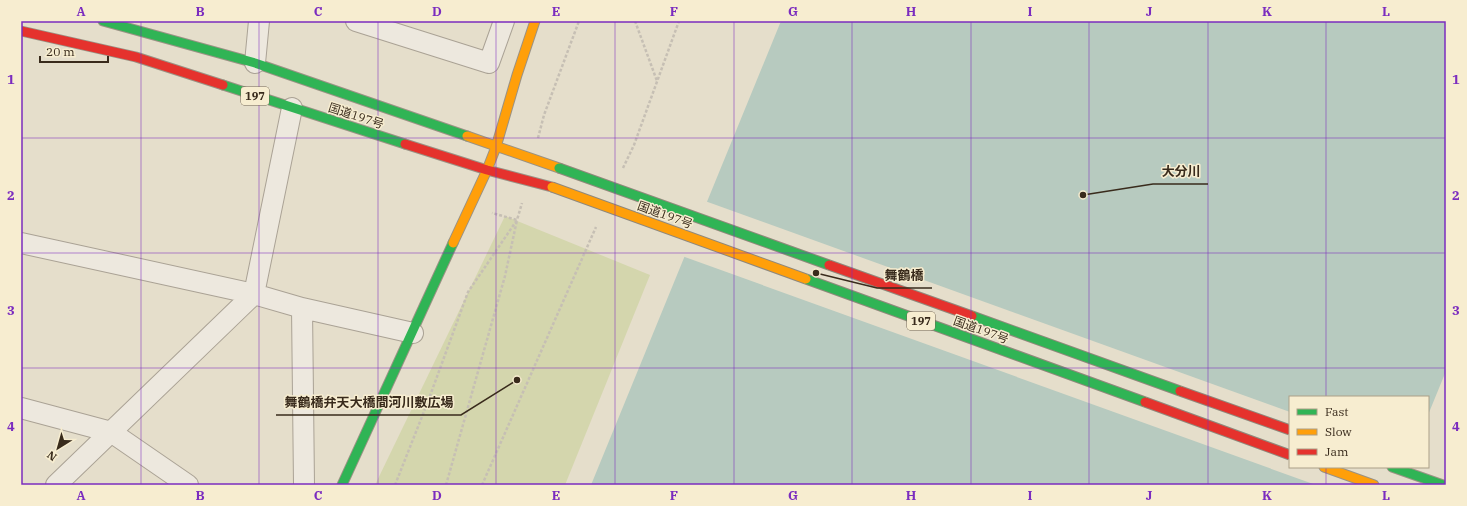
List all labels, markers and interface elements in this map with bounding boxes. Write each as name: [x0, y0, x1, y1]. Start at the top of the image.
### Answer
text: A: [76, 3, 86, 20]
text: B: [195, 3, 205, 20]
text: C: [314, 3, 323, 20]
text: D: [432, 3, 442, 20]
text: E: [552, 3, 560, 20]
text: F: [670, 3, 678, 20]
text: G: [788, 3, 798, 20]
text: H: [906, 3, 917, 20]
text: I: [1028, 3, 1033, 20]
text: J: [1146, 3, 1153, 20]
text: K: [1262, 3, 1272, 20]
text: L: [1382, 3, 1390, 20]
scale bar: [40, 38, 108, 64]
text: 20 m: [46, 44, 75, 59]
text: 1: [7, 71, 15, 88]
text: 1: [1452, 71, 1460, 88]
road number: 197: [241, 87, 269, 105]
street label: 国道197号: [326, 99, 386, 132]
callout: 大分川: [1153, 159, 1208, 184]
text: 大分川: [1161, 163, 1201, 180]
text: 2: [7, 187, 15, 204]
text: 2: [1452, 187, 1460, 204]
street label: 国道197号: [636, 198, 695, 231]
callout: 舞鶴橋: [877, 263, 932, 288]
text: 舞鶴橋: [884, 267, 924, 284]
text: 3: [7, 302, 15, 319]
text: 3: [1452, 302, 1460, 319]
road number: 197: [907, 312, 935, 330]
street label: 国道197号: [952, 313, 1011, 346]
callout: 舞鶴橋弁天大橋間河川敷広場: [276, 390, 461, 415]
text: 舞鶴橋弁天大橋間河川敷広場: [284, 394, 454, 411]
legend: [1289, 396, 1429, 468]
text: Fast: [1325, 404, 1349, 419]
text: 4: [7, 418, 15, 435]
text: 4: [1452, 418, 1460, 435]
text: Slow: [1325, 424, 1352, 439]
north arrow: [38, 428, 78, 468]
text: Jam: [1325, 444, 1349, 459]
text: N: [44, 448, 60, 464]
text: A: [76, 487, 86, 504]
text: B: [195, 487, 205, 504]
text: C: [314, 487, 323, 504]
text: D: [432, 487, 442, 504]
text: E: [552, 487, 560, 504]
text: F: [670, 487, 678, 504]
text: G: [788, 487, 798, 504]
text: H: [906, 487, 917, 504]
text: I: [1028, 487, 1033, 504]
text: J: [1146, 487, 1153, 504]
text: K: [1262, 487, 1272, 504]
text: L: [1382, 487, 1390, 504]

